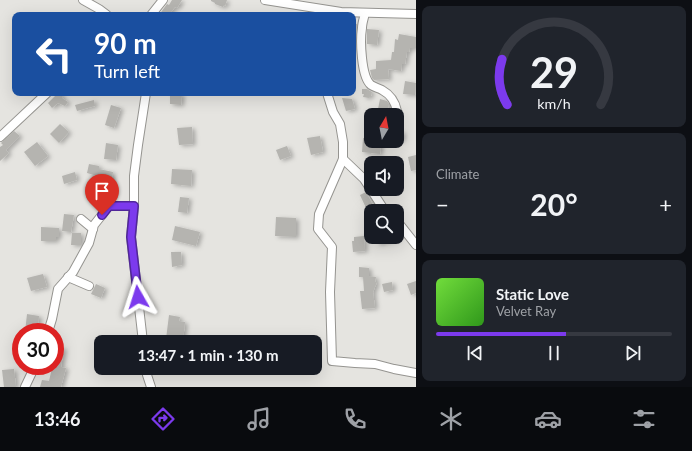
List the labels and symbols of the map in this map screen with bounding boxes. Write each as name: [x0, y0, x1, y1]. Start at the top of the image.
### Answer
north arrow: [364, 108, 404, 148]
pin: [85, 174, 119, 215]
position arrow: [117, 276, 159, 318]
speed limit sign: 30: [12, 323, 64, 375]

